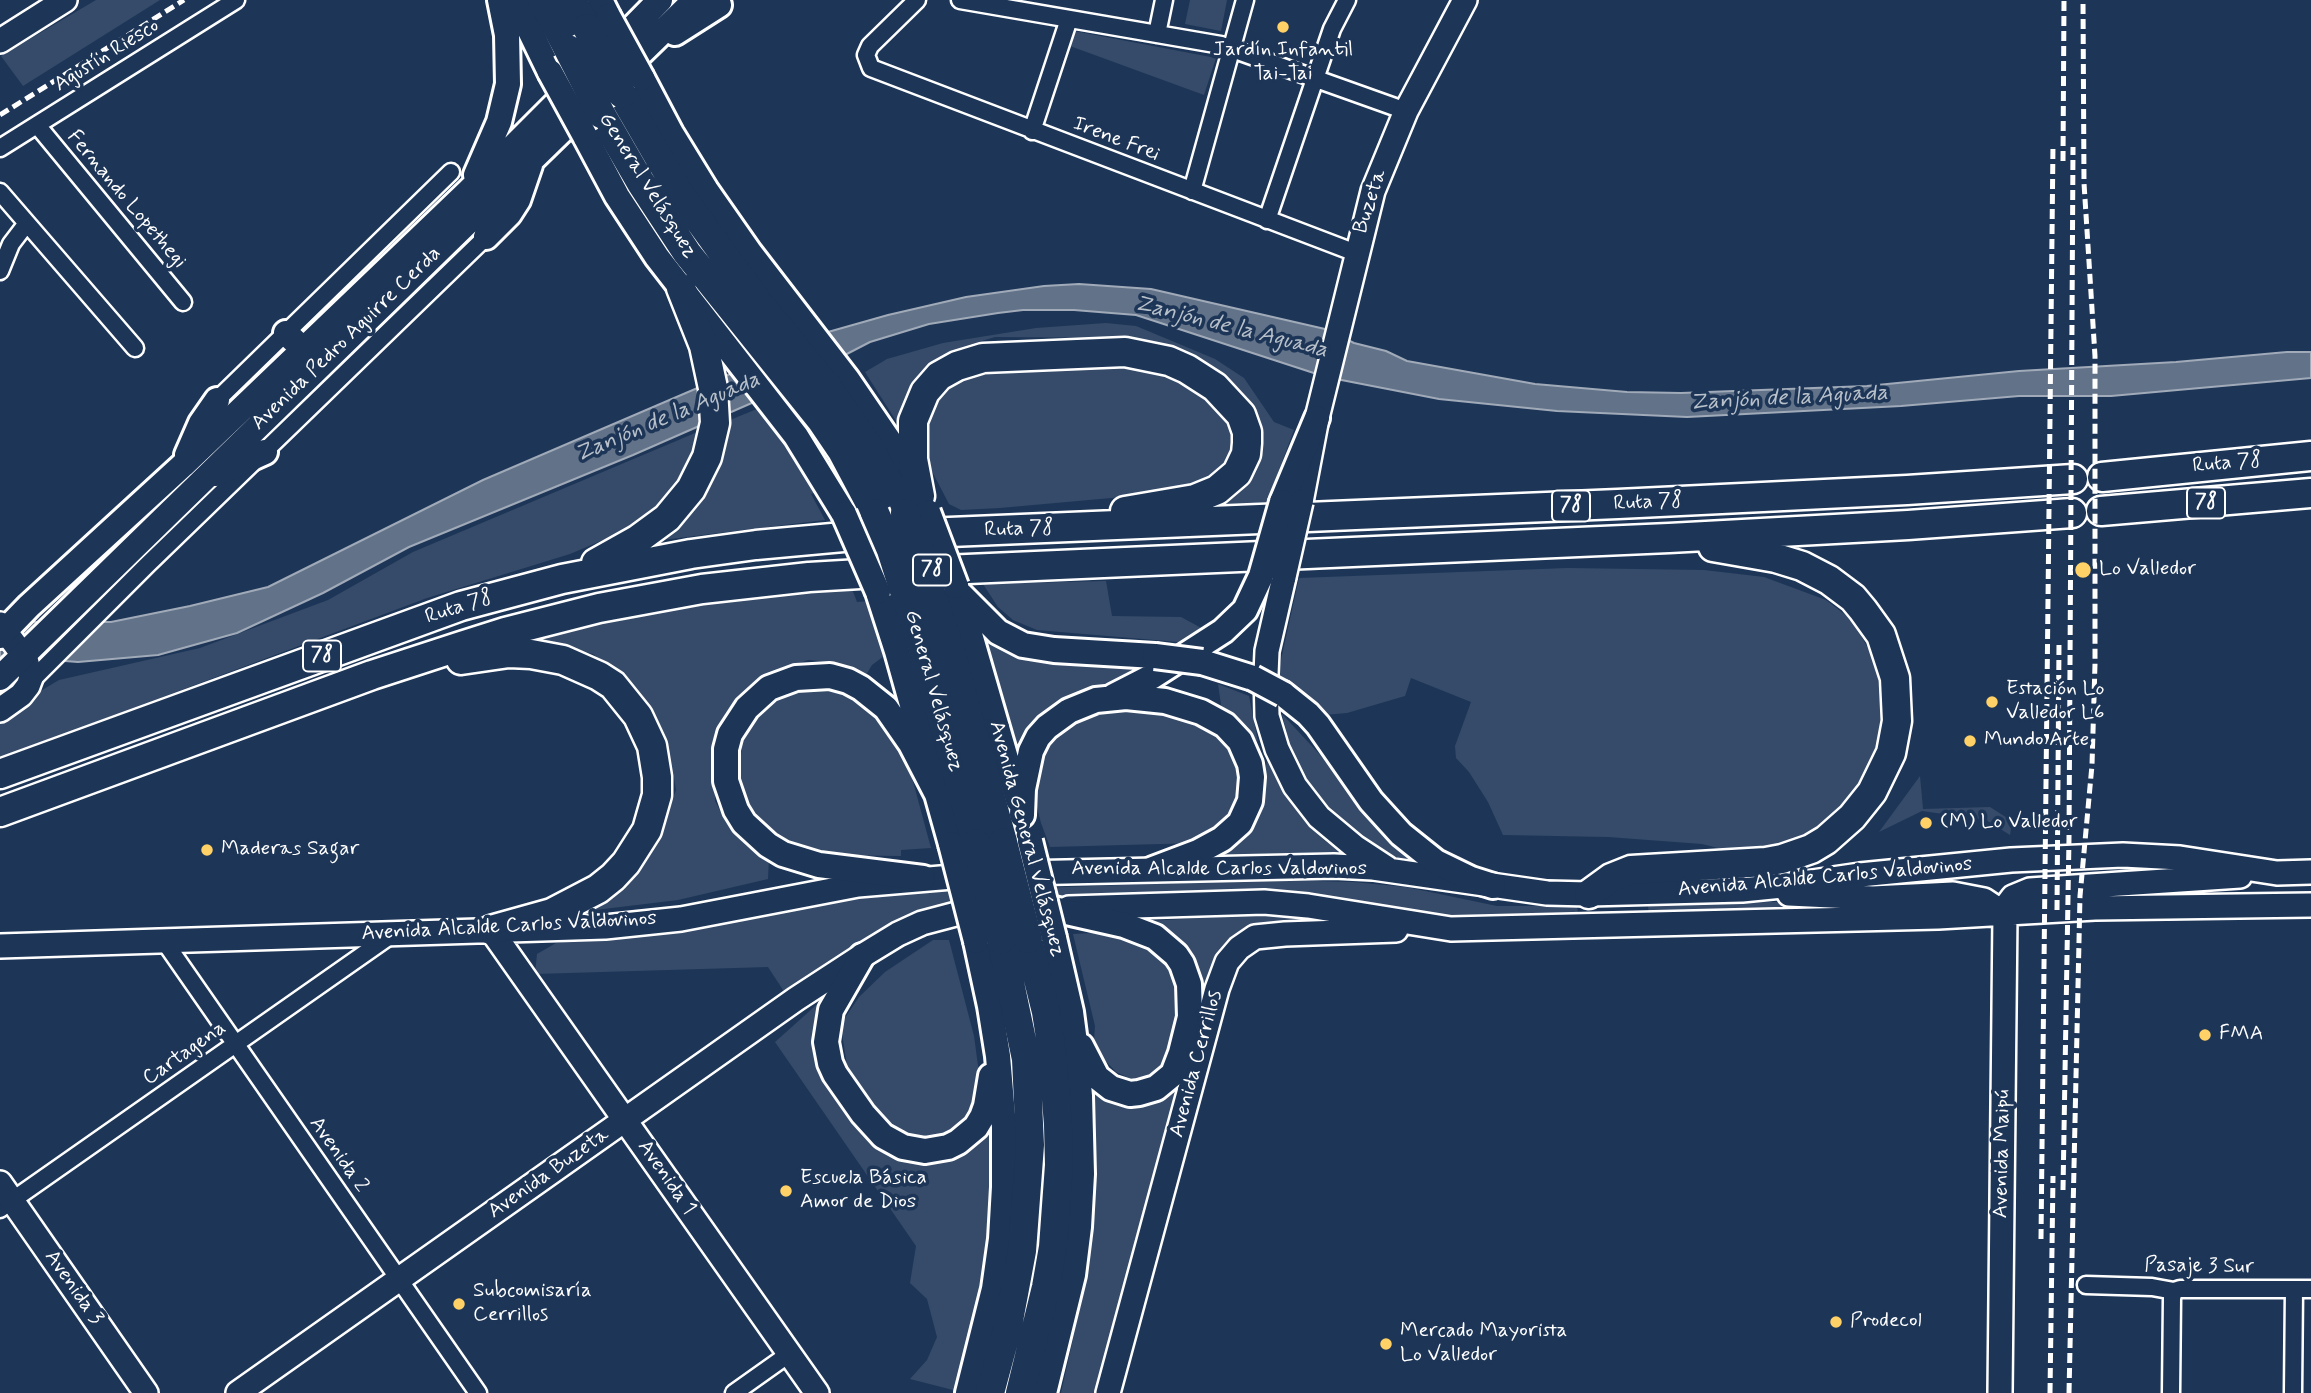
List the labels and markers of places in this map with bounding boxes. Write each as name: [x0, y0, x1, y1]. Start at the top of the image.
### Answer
marker: Jardín Infantil Tai-Tai: [1275, 19, 1291, 35]
place label: Jardín Infantil Tai-Tai: [1213, 38, 1353, 88]
place label: Lo Valledor: [2099, 557, 2196, 583]
marker: Lo Valledor: [2073, 560, 2093, 580]
place label: Estación Lo Valledor L6: [2006, 677, 2105, 727]
marker: Estación Lo Valledor L6: [1984, 694, 2000, 710]
place label: Mundo Arte: [1984, 728, 2089, 754]
marker: Mundo Arte: [1962, 733, 1978, 749]
place label: (M) Lo Valledor: [1940, 810, 2077, 836]
marker: (M) Lo Valledor: [1918, 815, 1934, 831]
place label: Maderas Sagar: [221, 837, 359, 863]
marker: Maderas Sagar: [199, 842, 215, 858]
place label: FMA: [2219, 1022, 2263, 1048]
marker: FMA: [2197, 1027, 2213, 1043]
place label: Escuela Básica Amor de Dios: [800, 1166, 927, 1216]
marker: Escuela Básica Amor de Dios: [778, 1183, 794, 1199]
place label: Subcomisaría Cerrillos: [473, 1279, 592, 1329]
marker: Subcomisaría Cerrillos: [451, 1296, 467, 1312]
place label: Prodecol: [1850, 1309, 1922, 1335]
marker: Prodecol: [1828, 1314, 1844, 1330]
place label: Mercado Mayorista Lo Valledor: [1400, 1319, 1567, 1369]
marker: Mercado Mayorista Lo Valledor: [1378, 1336, 1394, 1352]

